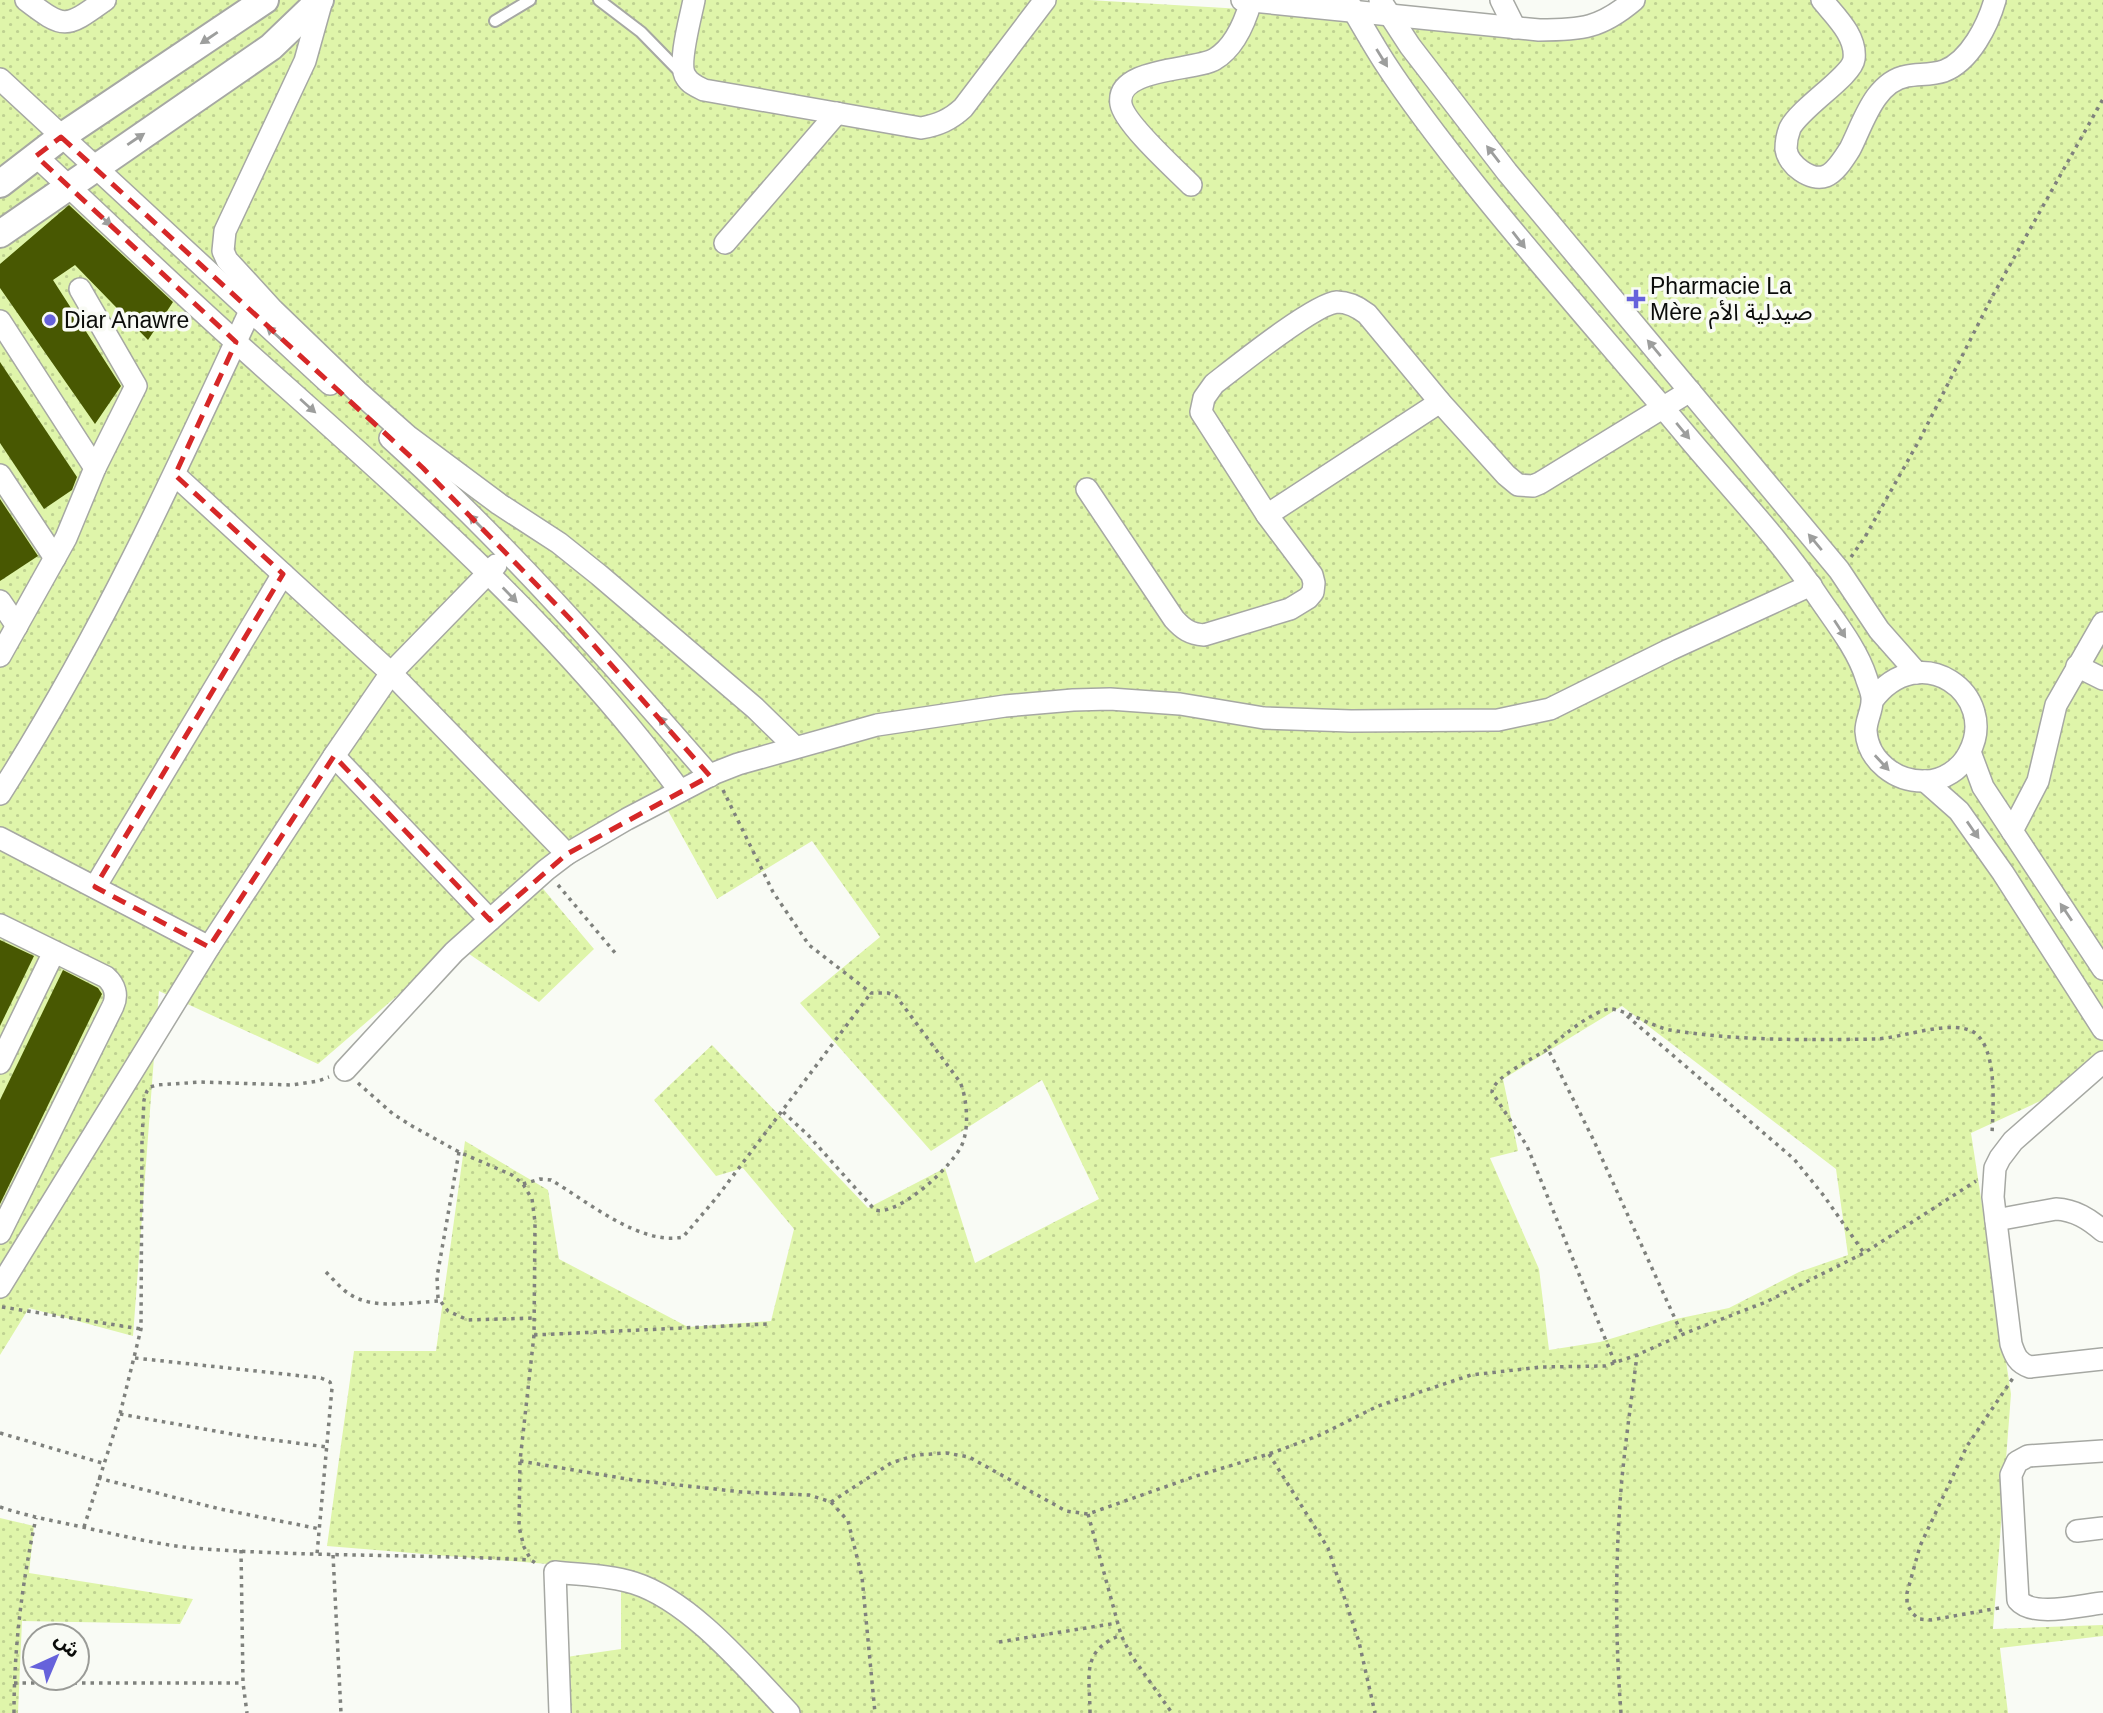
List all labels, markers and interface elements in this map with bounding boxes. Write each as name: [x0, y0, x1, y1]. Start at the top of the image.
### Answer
one-way arrow: [199, 31, 218, 44]
one-way arrow: [1376, 49, 1389, 68]
one-way arrow: [127, 132, 145, 146]
one-way arrow: [1486, 145, 1500, 163]
one-way arrow: [95, 211, 112, 227]
one-way arrow: [1512, 231, 1526, 249]
place label: Pharmacie La Mère صيدلية الأم: [1650, 273, 1813, 330]
marker: Pharmacie La Mère صيدلية الأم: [1628, 291, 1644, 307]
place label: Diar Anawre: [64, 307, 189, 333]
marker: Diar Anawre: [42, 312, 58, 328]
one-way arrow: [265, 325, 283, 341]
one-way arrow: [1646, 339, 1662, 357]
one-way arrow: [300, 398, 317, 413]
one-way arrow: [1675, 423, 1690, 440]
one-way arrow: [468, 513, 485, 530]
one-way arrow: [1808, 533, 1823, 550]
one-way arrow: [501, 586, 517, 603]
one-way arrow: [1833, 619, 1846, 638]
one-way arrow: [657, 715, 673, 733]
one-way arrow: [1874, 754, 1890, 772]
one-way arrow: [1965, 821, 1979, 839]
one-way arrow: [2059, 902, 2072, 922]
north arrow: [21, 1622, 91, 1692]
text: ش: [51, 1629, 84, 1662]

